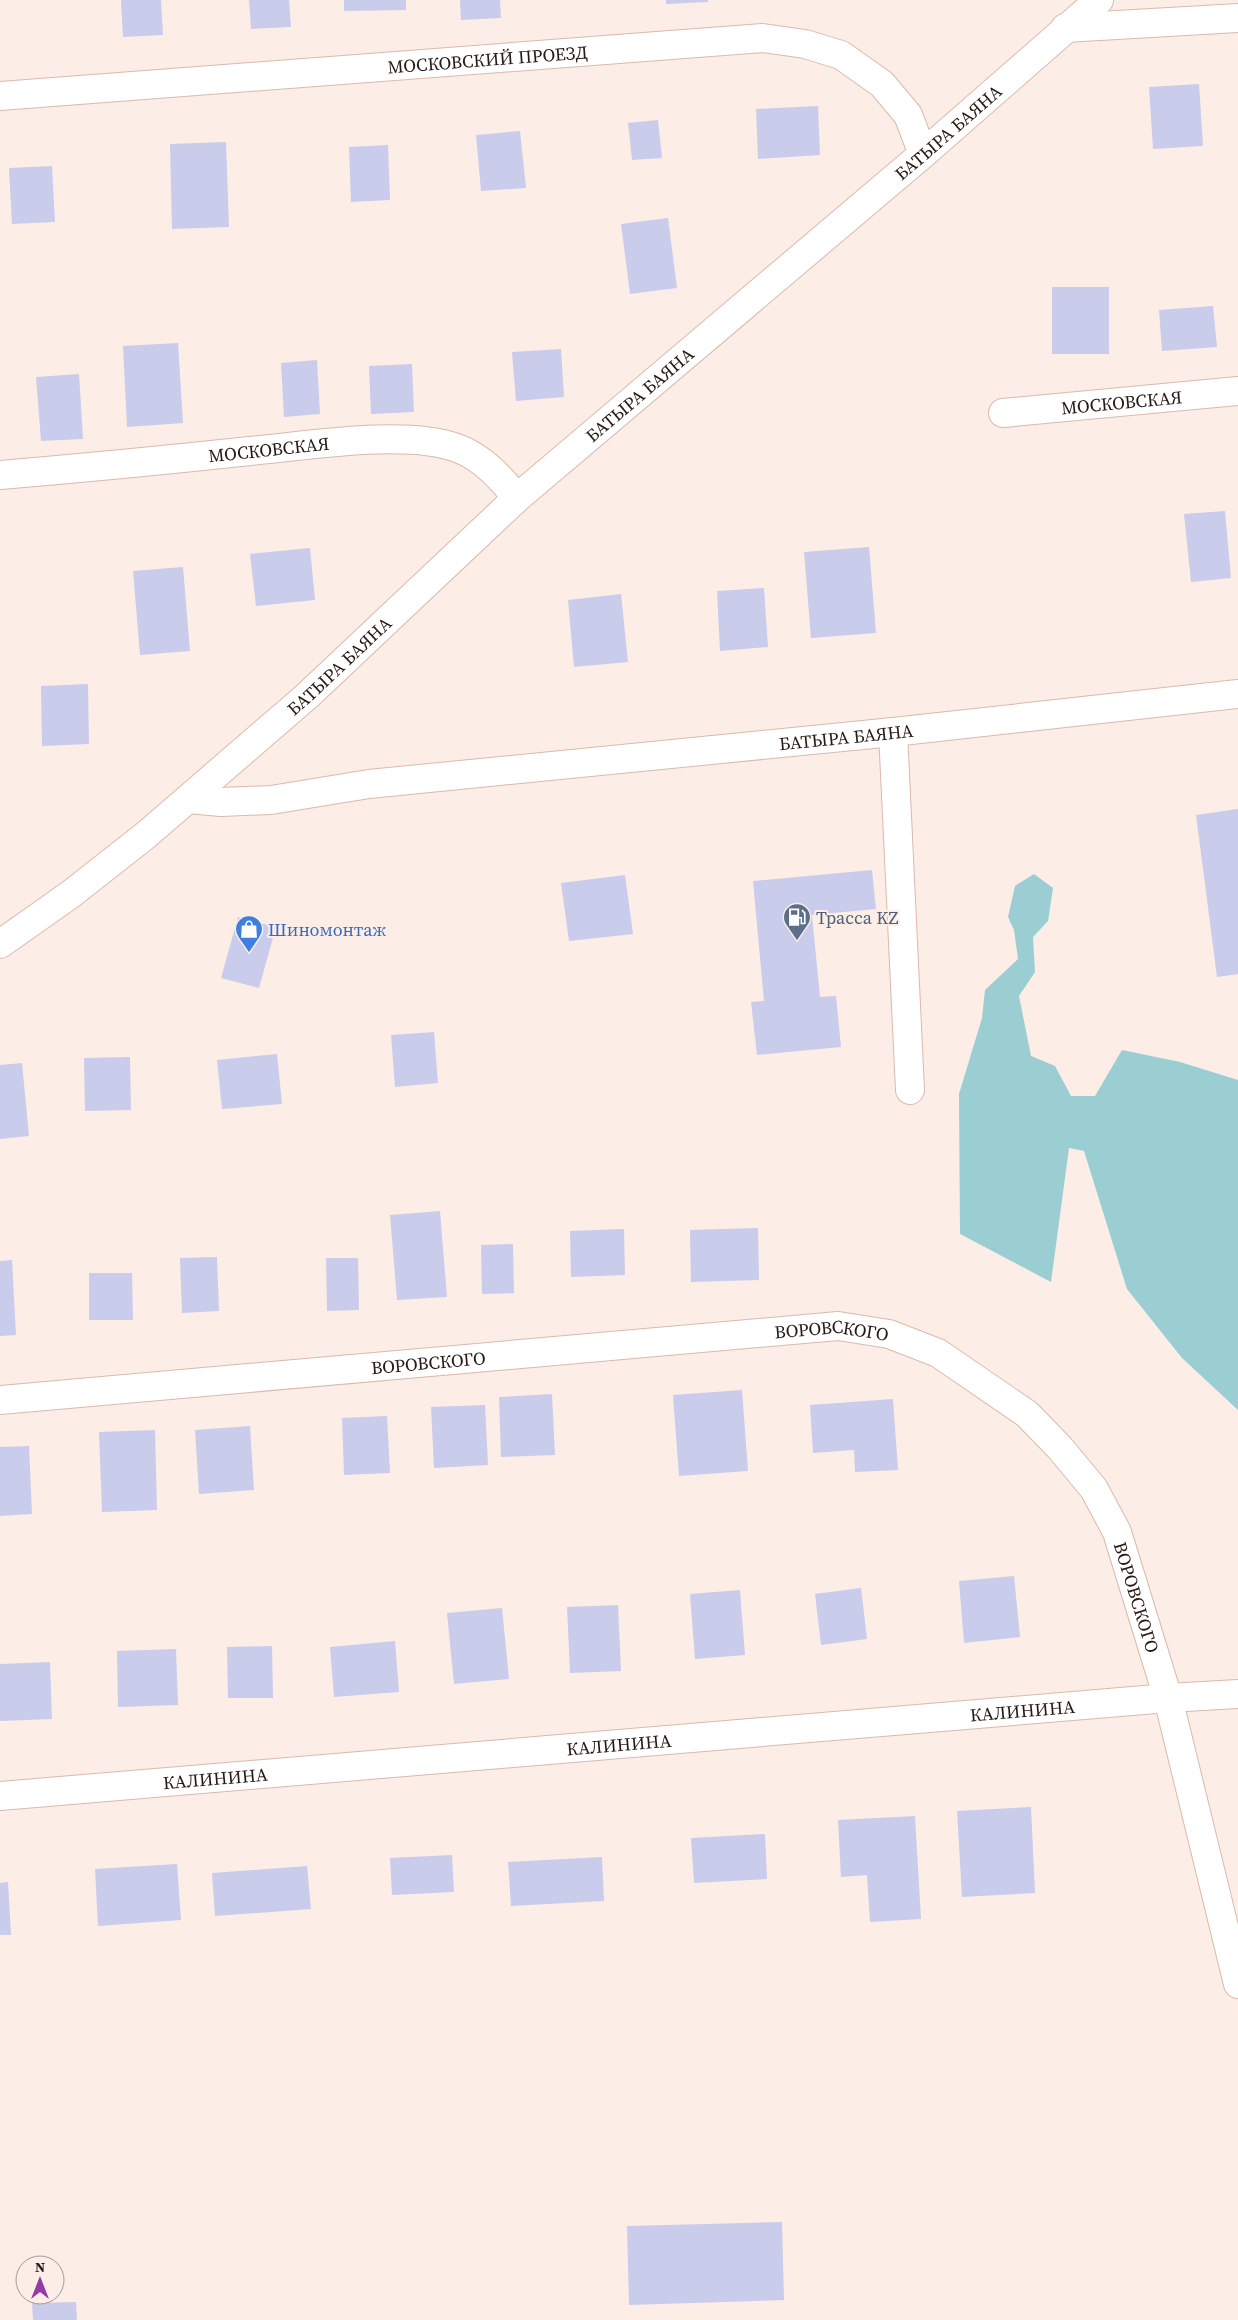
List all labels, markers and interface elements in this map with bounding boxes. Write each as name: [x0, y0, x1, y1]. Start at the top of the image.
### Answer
street label: МОСКОВСКИЙ ПРОЕЗД: [386, 39, 589, 79]
street label: БАТЫРА БАЯНА: [889, 78, 1007, 186]
street label: БАТЫРА БАЯНА: [580, 341, 699, 447]
street label: МОСКОВСКАЯ: [1060, 384, 1183, 420]
street label: МОСКОВСКАЯ: [207, 430, 330, 468]
street label: БАТЫРА БАЯНА: [281, 610, 397, 721]
street label: БАТЫРА БАЯНА: [778, 717, 915, 756]
fuel station icon: Трасса KZ: [782, 902, 812, 941]
place label: Трасса KZ: [816, 905, 898, 930]
shop icon: Шиномонтаж: [234, 914, 264, 953]
place label: Шиномонтаж: [268, 917, 386, 942]
street label: ВОРОВСКОГО: [773, 1313, 891, 1346]
street label: ВОРОВСКОГО: [370, 1345, 487, 1380]
street label: ВОРОВСКОГО: [1108, 1539, 1166, 1656]
street label: КАЛИНИНА: [969, 1693, 1076, 1727]
street label: КАЛИНИНА: [565, 1727, 672, 1761]
street label: КАЛИНИНА: [162, 1761, 269, 1795]
north arrow: [15, 2255, 65, 2305]
text: N: [35, 2257, 45, 2277]

